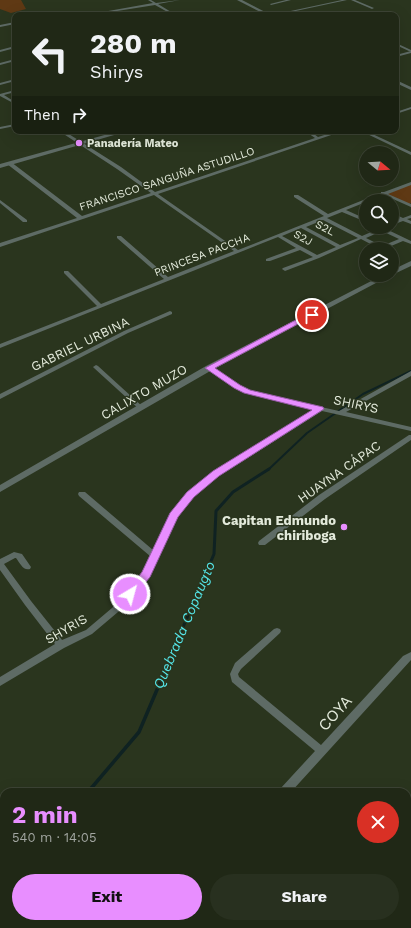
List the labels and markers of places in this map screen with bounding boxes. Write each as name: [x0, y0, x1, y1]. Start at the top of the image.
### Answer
place label: Panadería Mateo: [87, 137, 179, 150]
marker: Panadería Mateo: [74, 138, 84, 148]
pin: [295, 298, 329, 332]
place label: Capitan Edmundo chiriboga: [222, 513, 336, 543]
marker: Capitan Edmundo chiriboga: [339, 522, 349, 532]

